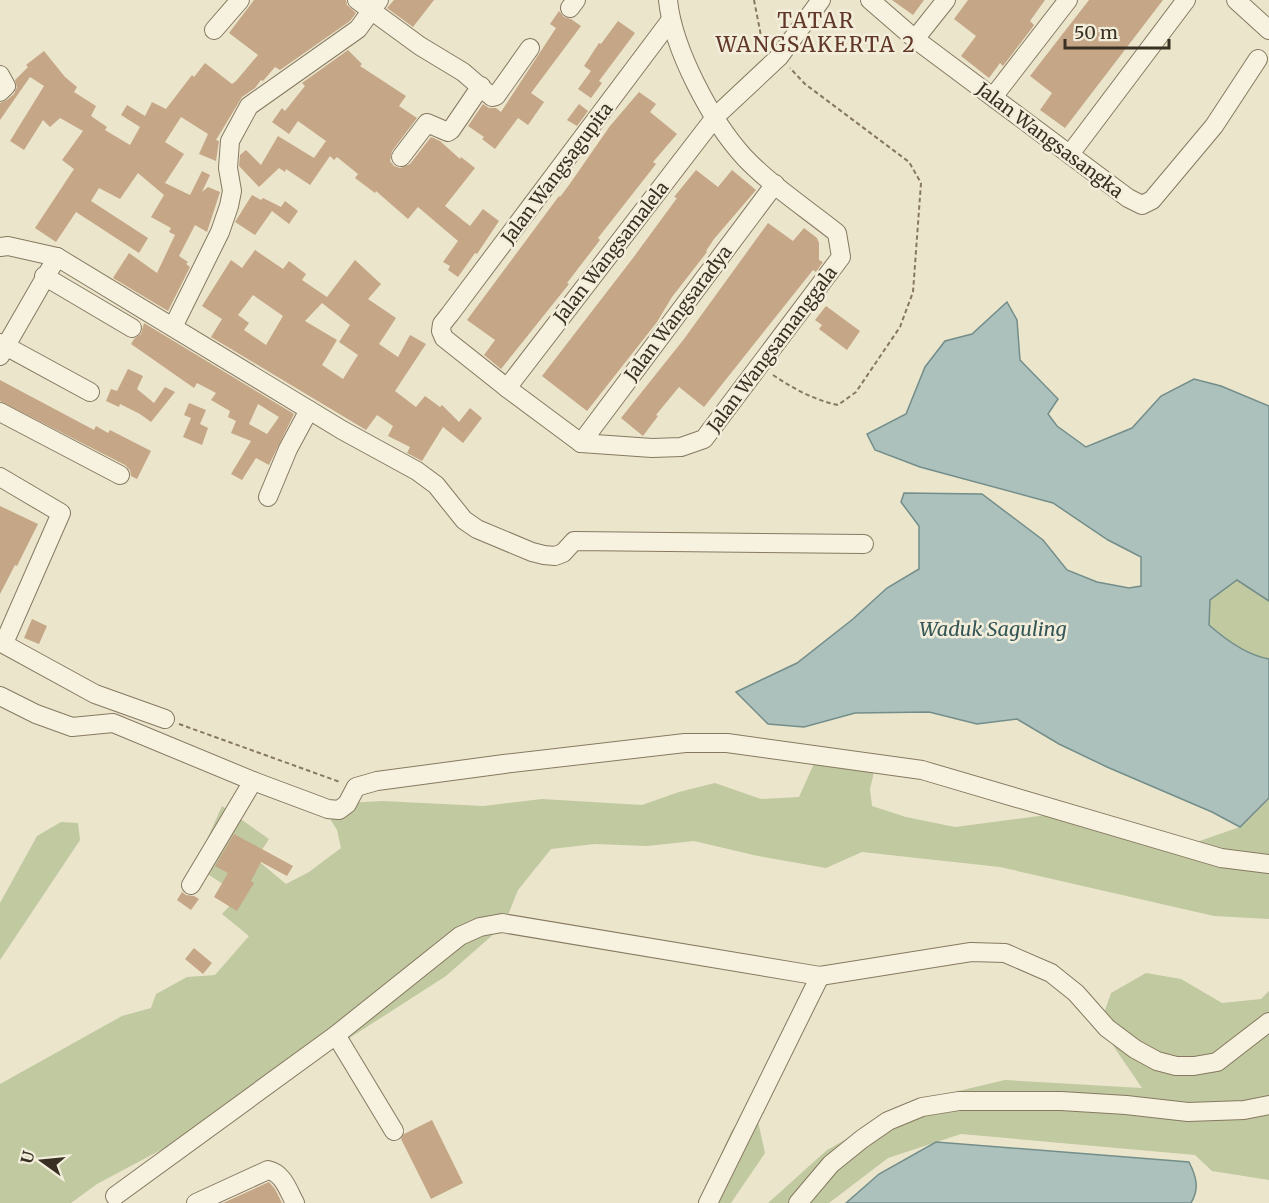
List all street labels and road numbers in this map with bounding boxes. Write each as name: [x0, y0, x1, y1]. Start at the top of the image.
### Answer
street label: Jalan Wangsasangka: [971, 77, 1128, 203]
street label: Jalan Wangsagupita: [496, 98, 618, 249]
street label: Jalan Wangsamalela: [548, 176, 674, 328]
street label: Jalan Wangsaradya: [619, 240, 737, 386]
street label: Jalan Wangsamanggala: [702, 261, 842, 437]

